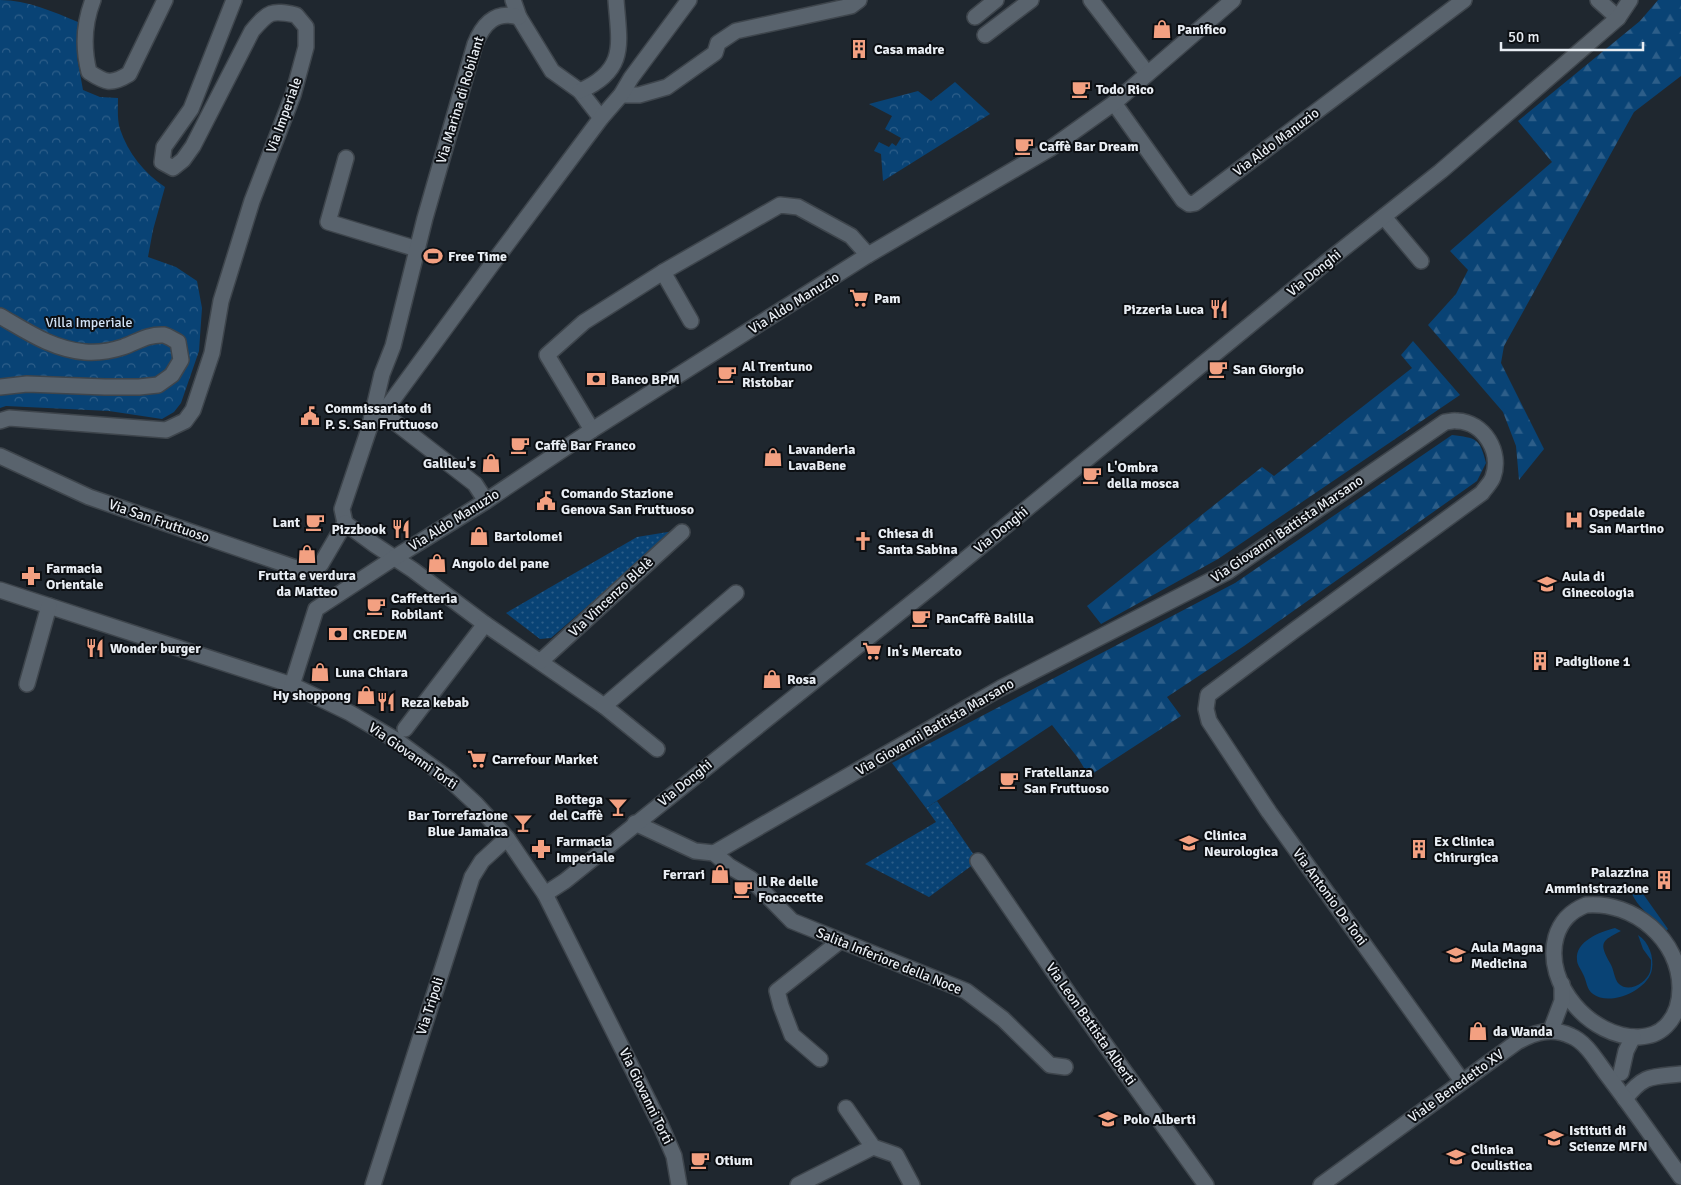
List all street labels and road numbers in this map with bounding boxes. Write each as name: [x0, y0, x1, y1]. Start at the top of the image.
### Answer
street label: Via Marina di Robilant: [433, 34, 487, 166]
street label: Via Imperiale: [263, 75, 305, 155]
street label: Via Aldo Manuzio: [1230, 104, 1322, 180]
street label: Via Donghi: [1283, 246, 1345, 300]
street label: Via Aldo Manuzio: [746, 268, 842, 338]
street label: Via Giovanni Battista Marsano: [1208, 472, 1366, 586]
street label: Via Aldo Manuzio: [406, 485, 502, 555]
street label: Via San Fruttuoso: [106, 496, 212, 546]
street label: Via Donghi: [970, 503, 1032, 557]
street label: Via Vincenzo Blelè: [565, 553, 657, 641]
street label: Via Giovanni Battista Marsano: [853, 675, 1017, 779]
street label: Via Giovanni Torti: [365, 719, 461, 793]
street label: Via Donghi: [654, 756, 716, 810]
street label: Via Antonio De Toni: [1289, 845, 1371, 949]
street label: Salita Inferiore della Noce: [814, 924, 964, 998]
street label: Via Leon Battista Alberti: [1042, 960, 1140, 1088]
street label: Via Tripoli: [413, 975, 447, 1037]
street label: Via Giovanni Torti: [615, 1045, 677, 1147]
street label: Viale Benedetto XV: [1405, 1046, 1507, 1126]

